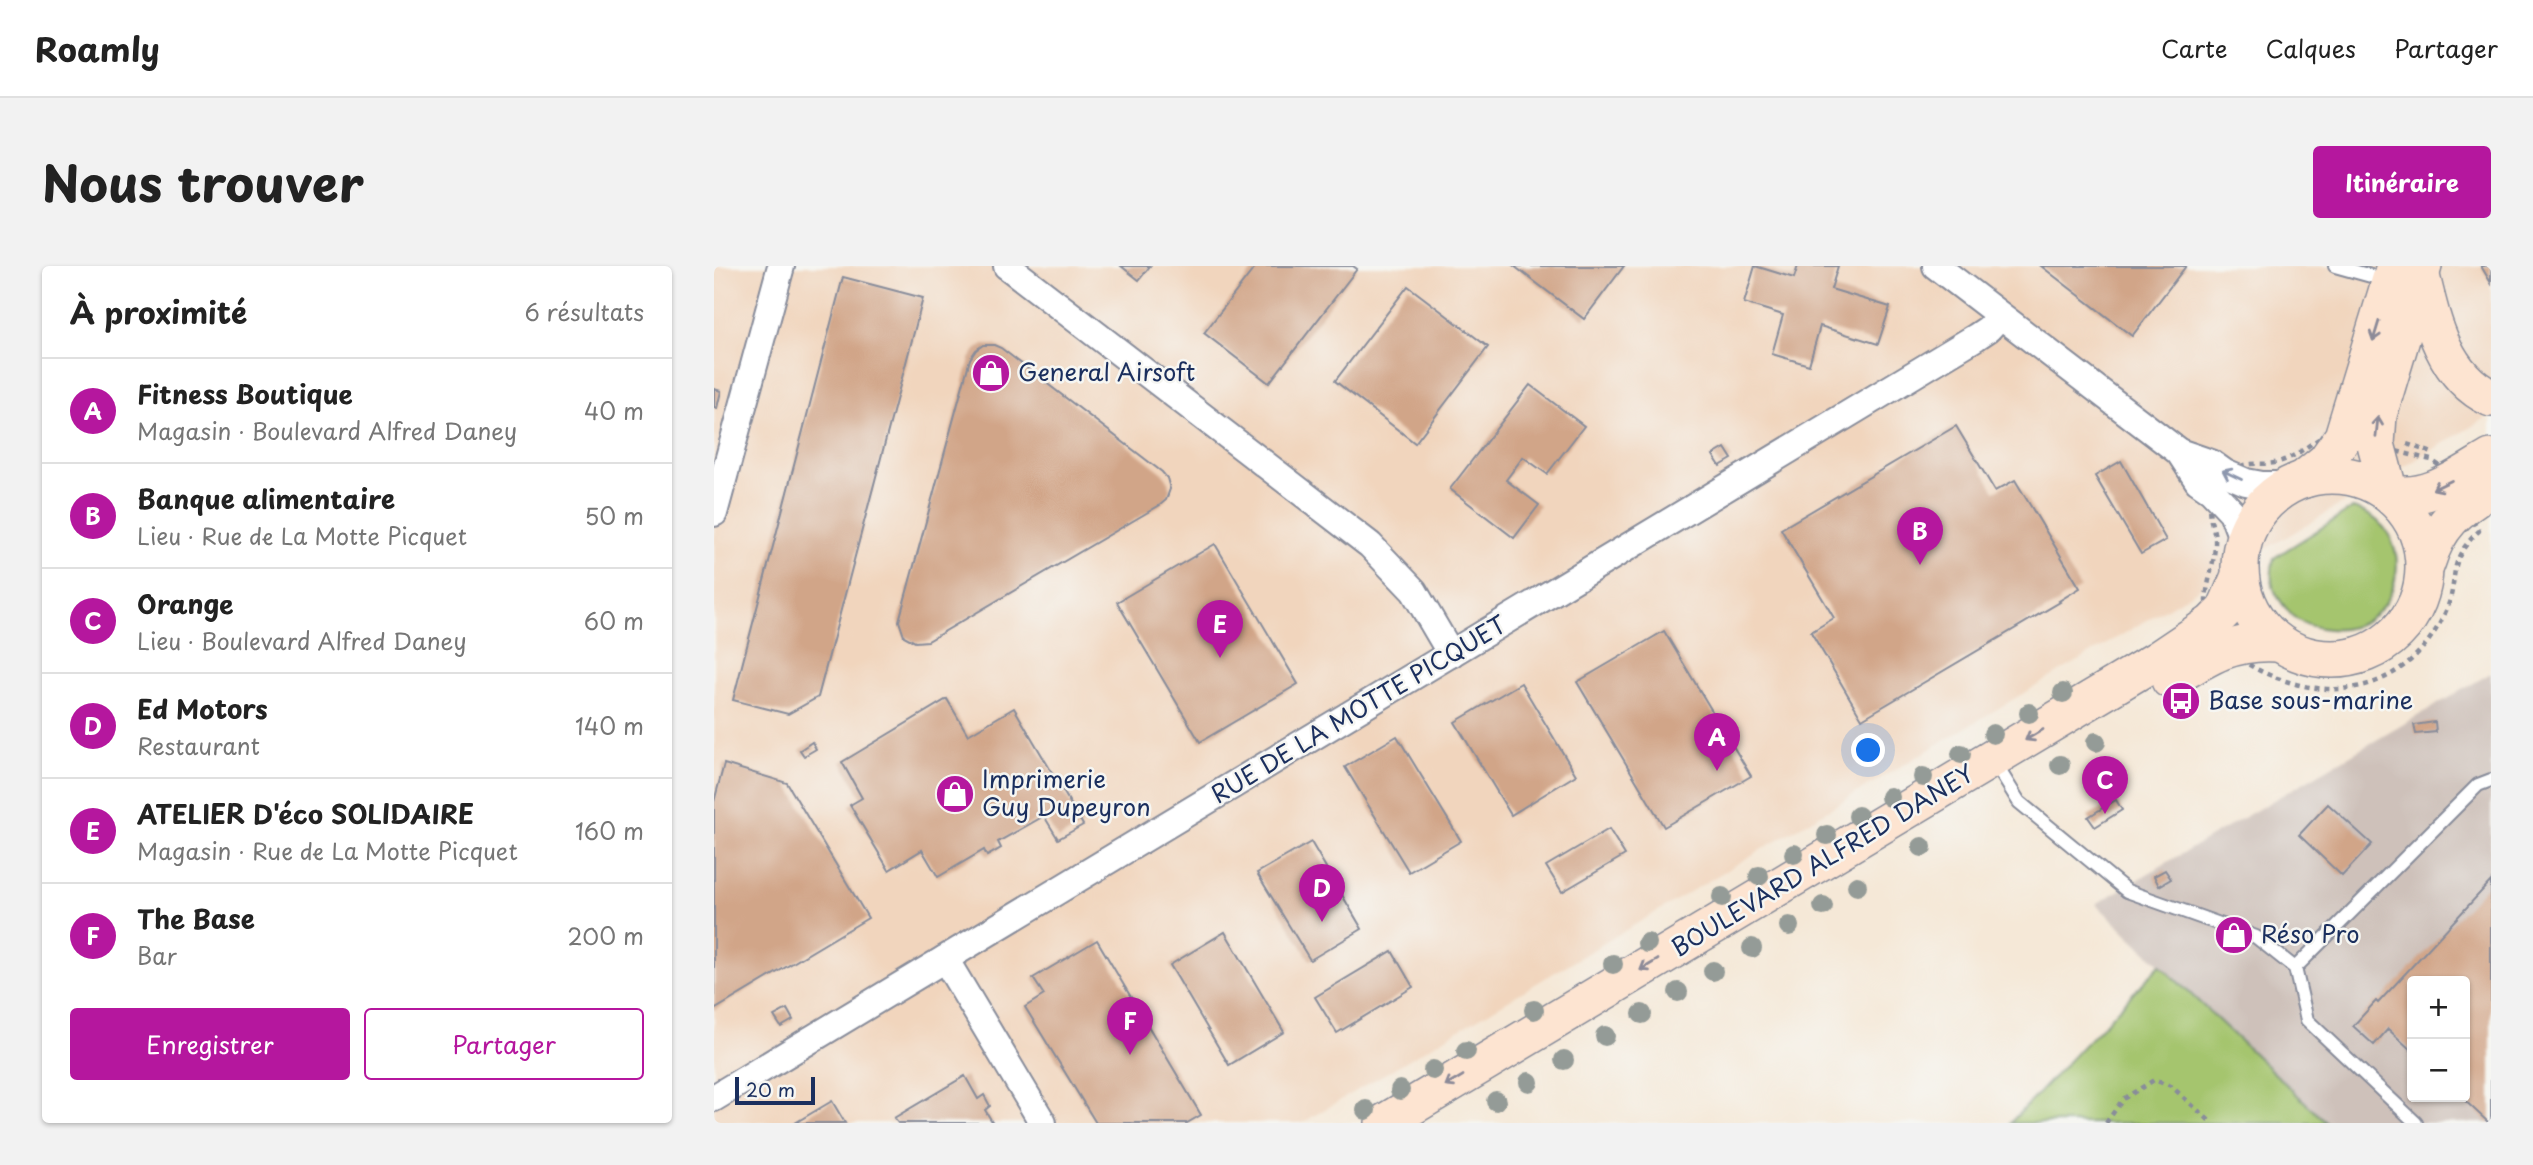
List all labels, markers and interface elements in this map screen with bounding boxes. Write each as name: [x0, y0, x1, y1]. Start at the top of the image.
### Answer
text: Roamly: [35, 23, 160, 73]
text: Carte: [2161, 30, 2227, 66]
text: Calques: [2265, 30, 2356, 66]
text: Partager: [2394, 30, 2498, 66]
text: Nous trouver: [42, 145, 364, 219]
button: Itinéraire: [2313, 146, 2491, 218]
text: À proximité: [70, 289, 247, 334]
text: 6 résultats: [525, 294, 644, 329]
one-way arrow: [2368, 320, 2381, 342]
shop icon: General Airsoft: [970, 352, 1012, 394]
place label: General Airsoft: [1018, 353, 1195, 389]
text: Fitness Boutique: [137, 374, 353, 413]
text: A: [84, 393, 102, 428]
text: 40 m: [584, 393, 644, 428]
text: Magasin · Boulevard Alfred Daney: [137, 413, 517, 448]
one-way arrow: [2371, 416, 2384, 438]
one-way arrow: [2222, 468, 2243, 481]
text: Banque alimentaire: [137, 479, 395, 518]
one-way arrow: [2432, 479, 2453, 492]
text: B: [85, 498, 101, 533]
text: 50 m: [584, 498, 644, 533]
pin: B: [1897, 507, 1943, 565]
text: Lieu · Rue de La Motte Picquet: [137, 518, 467, 553]
text: Orange: [137, 584, 233, 623]
pin: E: [1197, 600, 1243, 658]
text: C: [84, 603, 102, 638]
text: 60 m: [584, 603, 644, 638]
street label: RUE DE LA MOTTE PICQUET: [1204, 609, 1514, 811]
text: Lieu · Boulevard Alfred Daney: [137, 623, 467, 658]
bus stop icon: Base sous-marine: [2160, 680, 2202, 722]
place label: Base sous-marine: [2208, 681, 2413, 717]
text: Ed Motors: [137, 689, 268, 728]
text: D: [84, 708, 102, 743]
text: 140 m: [575, 708, 644, 743]
pin: A: [1694, 713, 1740, 771]
text: Restaurant: [137, 728, 260, 763]
one-way arrow: [2024, 728, 2044, 742]
your location: [1851, 733, 1885, 767]
street label: BOULEVARD ALFRED DANEY: [1663, 754, 1980, 964]
pin: C: [2082, 756, 2128, 814]
place label: Imprimerie Guy Dupeyron: [982, 760, 1151, 824]
shop icon: Imprimerie Guy Dupeyron: [934, 773, 976, 815]
text: ATELIER D'éco SOLIDAIRE: [137, 794, 474, 833]
text: E: [86, 813, 100, 848]
text: 160 m: [575, 813, 644, 848]
text: Magasin · Rue de La Motte Picquet: [137, 833, 518, 868]
pin: D: [1299, 864, 1345, 922]
text: The Base: [137, 899, 255, 938]
shop icon: Réso Pro: [2213, 914, 2255, 956]
place label: Réso Pro: [2261, 915, 2359, 951]
text: F: [86, 918, 100, 953]
text: 200 m: [567, 918, 644, 953]
text: Bar: [137, 938, 177, 973]
one-way arrow: [1640, 958, 1660, 972]
map controls: [2407, 976, 2470, 1102]
button: +: [2407, 976, 2470, 1039]
pin: F: [1107, 997, 1153, 1055]
button: Enregistrer: [70, 1008, 350, 1080]
button: Partager: [364, 1008, 644, 1080]
button: −: [2407, 1039, 2470, 1102]
scale bar: [735, 1074, 816, 1106]
text: 20 m: [746, 1075, 795, 1103]
one-way arrow: [1445, 1075, 1465, 1089]

